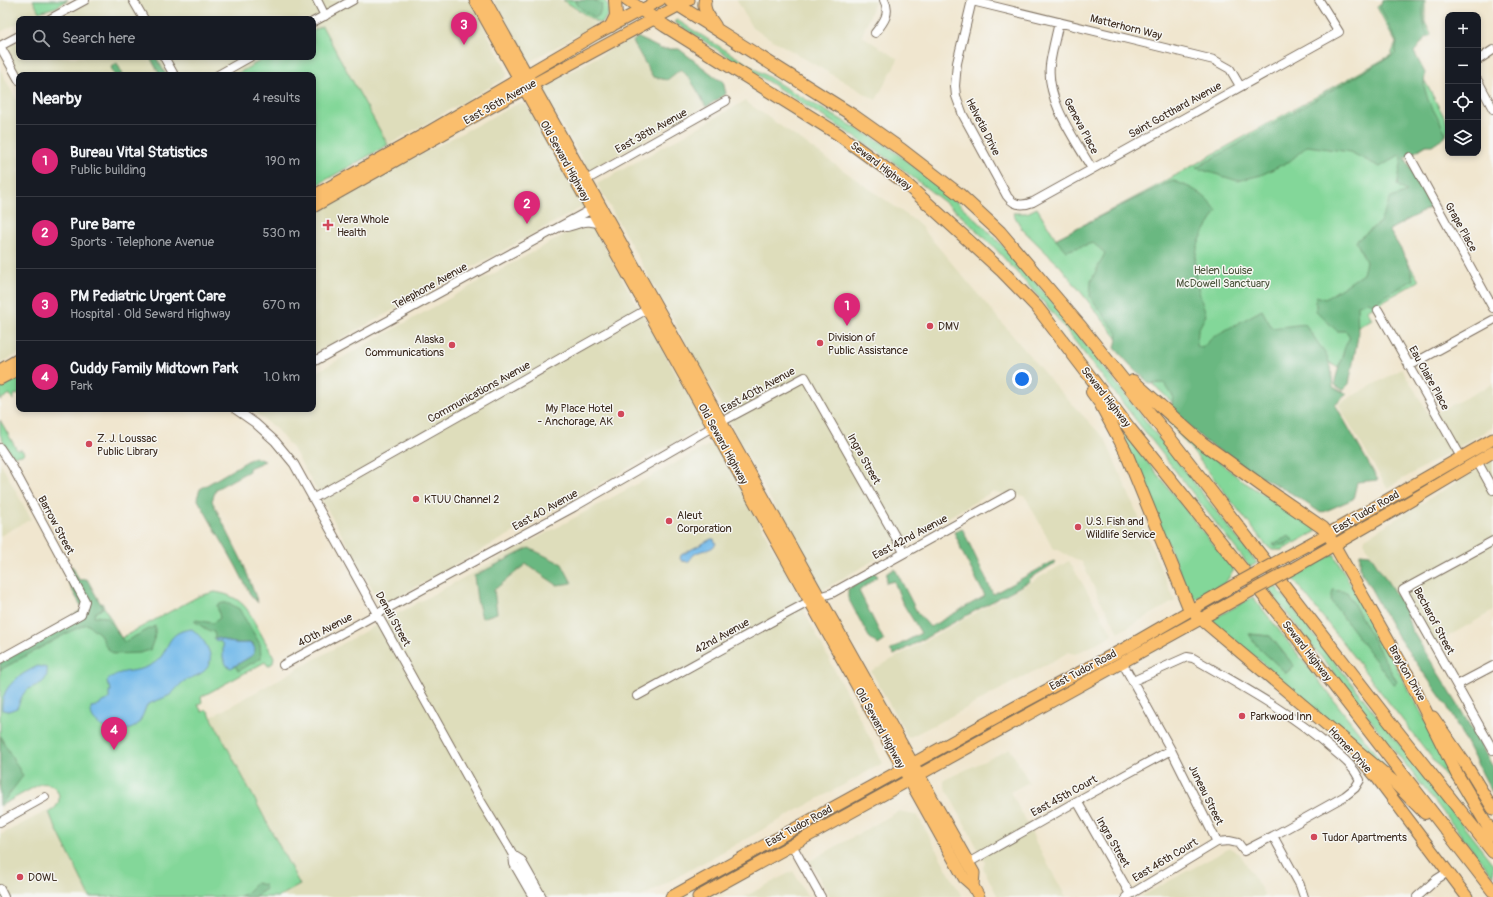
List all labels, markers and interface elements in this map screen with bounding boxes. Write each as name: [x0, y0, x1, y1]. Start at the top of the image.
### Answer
pin: 3: [451, 12, 477, 45]
street label: Matterhorn Way: [1089, 12, 1164, 42]
map controls: [1445, 12, 1481, 156]
button: +: [1445, 12, 1481, 48]
search box: [16, 16, 316, 60]
icon: search: [30, 27, 52, 49]
text: Search here: [62, 29, 135, 48]
button: −: [1445, 48, 1481, 84]
street label: East 36th Avenue: [461, 76, 539, 127]
street label: Saint Gotthard Avenue: [1126, 79, 1224, 141]
button: locate: [1445, 84, 1481, 120]
text: Nearby: [32, 88, 81, 109]
text: 4 results: [253, 90, 300, 106]
street label: Helvetia Drive: [963, 96, 1003, 158]
street label: Geneva Place: [1061, 96, 1101, 157]
street label: East 38th Avenue: [613, 106, 690, 156]
street label: Old Seward Highway: [537, 118, 593, 204]
button: layers: [1445, 120, 1481, 156]
street label: Seward Highway: [848, 139, 914, 193]
text: Bureau Vital Statistics: [70, 143, 207, 162]
text: 1: [42, 153, 48, 169]
text: 190 m: [265, 153, 300, 169]
text: Public building: [70, 162, 146, 178]
pin: 2: [514, 191, 540, 224]
street label: Grape Place: [1442, 200, 1480, 254]
place label: Vera Whole Health: [337, 213, 390, 239]
text: Pure Barre: [70, 215, 135, 234]
marker: Vera Whole Health: [322, 219, 334, 231]
text: 2: [41, 225, 49, 241]
text: 530 m: [262, 225, 300, 241]
text: Sports · Telephone Avenue: [70, 234, 214, 250]
street label: Telephone Avenue: [391, 260, 470, 312]
park label: Helen Louise McDowell Sanctuary: [1176, 264, 1270, 290]
text: PM Pediatric Urgent Care: [70, 287, 226, 306]
pin: 1: [834, 293, 860, 326]
text: 3: [41, 297, 49, 313]
text: 670 m: [262, 297, 300, 313]
text: Hospital · Old Seward Highway: [70, 306, 230, 322]
place label: DMV: [938, 320, 959, 333]
marker: DMV: [925, 321, 935, 331]
place label: Division of Public Assistance: [828, 331, 908, 357]
place label: Alaska Communications: [365, 333, 444, 359]
marker: Division of Public Assistance: [815, 338, 825, 348]
marker: Alaska Communications: [447, 340, 457, 350]
street label: Eau Claire Place: [1406, 344, 1452, 413]
street label: Communications Avenue: [425, 358, 533, 426]
text: Cuddy Family Midtown Park: [70, 359, 238, 378]
street label: East 40th Avenue: [719, 364, 798, 416]
street label: Seward Highway: [1078, 364, 1134, 430]
text: 4: [41, 369, 49, 385]
text: 1.0 km: [263, 369, 300, 385]
your location: [1012, 369, 1032, 389]
text: Park: [70, 378, 93, 394]
street label: Old Seward Highway: [695, 401, 751, 487]
place label: My Place Hotel - Anchorage, AK: [538, 402, 613, 428]
marker: My Place Hotel - Anchorage, AK: [616, 409, 626, 419]
street label: Ingra Street: [845, 431, 884, 487]
place label: Z. J. Loussac Public Library: [97, 432, 158, 458]
marker: Z. J. Loussac Public Library: [84, 439, 94, 449]
street label: East 40 Avenue: [510, 486, 580, 533]
street label: East Tudor Road: [1331, 488, 1401, 536]
place label: KTUU Channel 2: [424, 493, 499, 506]
street label: Barrow Street: [35, 494, 77, 557]
marker: KTUU Channel 2: [411, 494, 421, 504]
place label: Aleut Corporation: [677, 509, 732, 535]
street label: East 42nd Avenue: [870, 512, 950, 562]
place label: U.S. Fish and Wildlife Service: [1086, 515, 1156, 541]
marker: Aleut Corporation: [664, 516, 674, 526]
marker: U.S. Fish and Wildlife Service: [1073, 522, 1083, 532]
street label: Becharof Street: [1411, 585, 1457, 657]
street label: Denali Street: [373, 590, 414, 649]
street label: 40th Avenue: [296, 610, 355, 650]
street label: 42nd Avenue: [692, 615, 752, 656]
street label: Seward Highway: [1279, 618, 1335, 684]
street label: Brayton Drive: [1386, 643, 1428, 704]
street label: East Tudor Road: [1047, 647, 1119, 693]
street label: Old Seward Highway: [852, 685, 908, 771]
place label: Parkwood Inn: [1250, 710, 1312, 723]
marker: Parkwood Inn: [1237, 711, 1247, 721]
pin: 4: [101, 717, 127, 750]
street label: Homer Drive: [1326, 725, 1375, 776]
street label: Juneau Street: [1186, 763, 1226, 828]
street label: East 45th Court: [1029, 772, 1100, 819]
street label: East Tudor Road: [763, 802, 835, 850]
street label: Ingra Street: [1093, 814, 1133, 870]
place label: Tudor Apartments: [1322, 831, 1407, 844]
marker: Tudor Apartments: [1309, 832, 1319, 842]
street label: East 46th Court: [1130, 835, 1201, 885]
place label: DOWL: [28, 871, 57, 884]
marker: DOWL: [15, 872, 25, 882]

